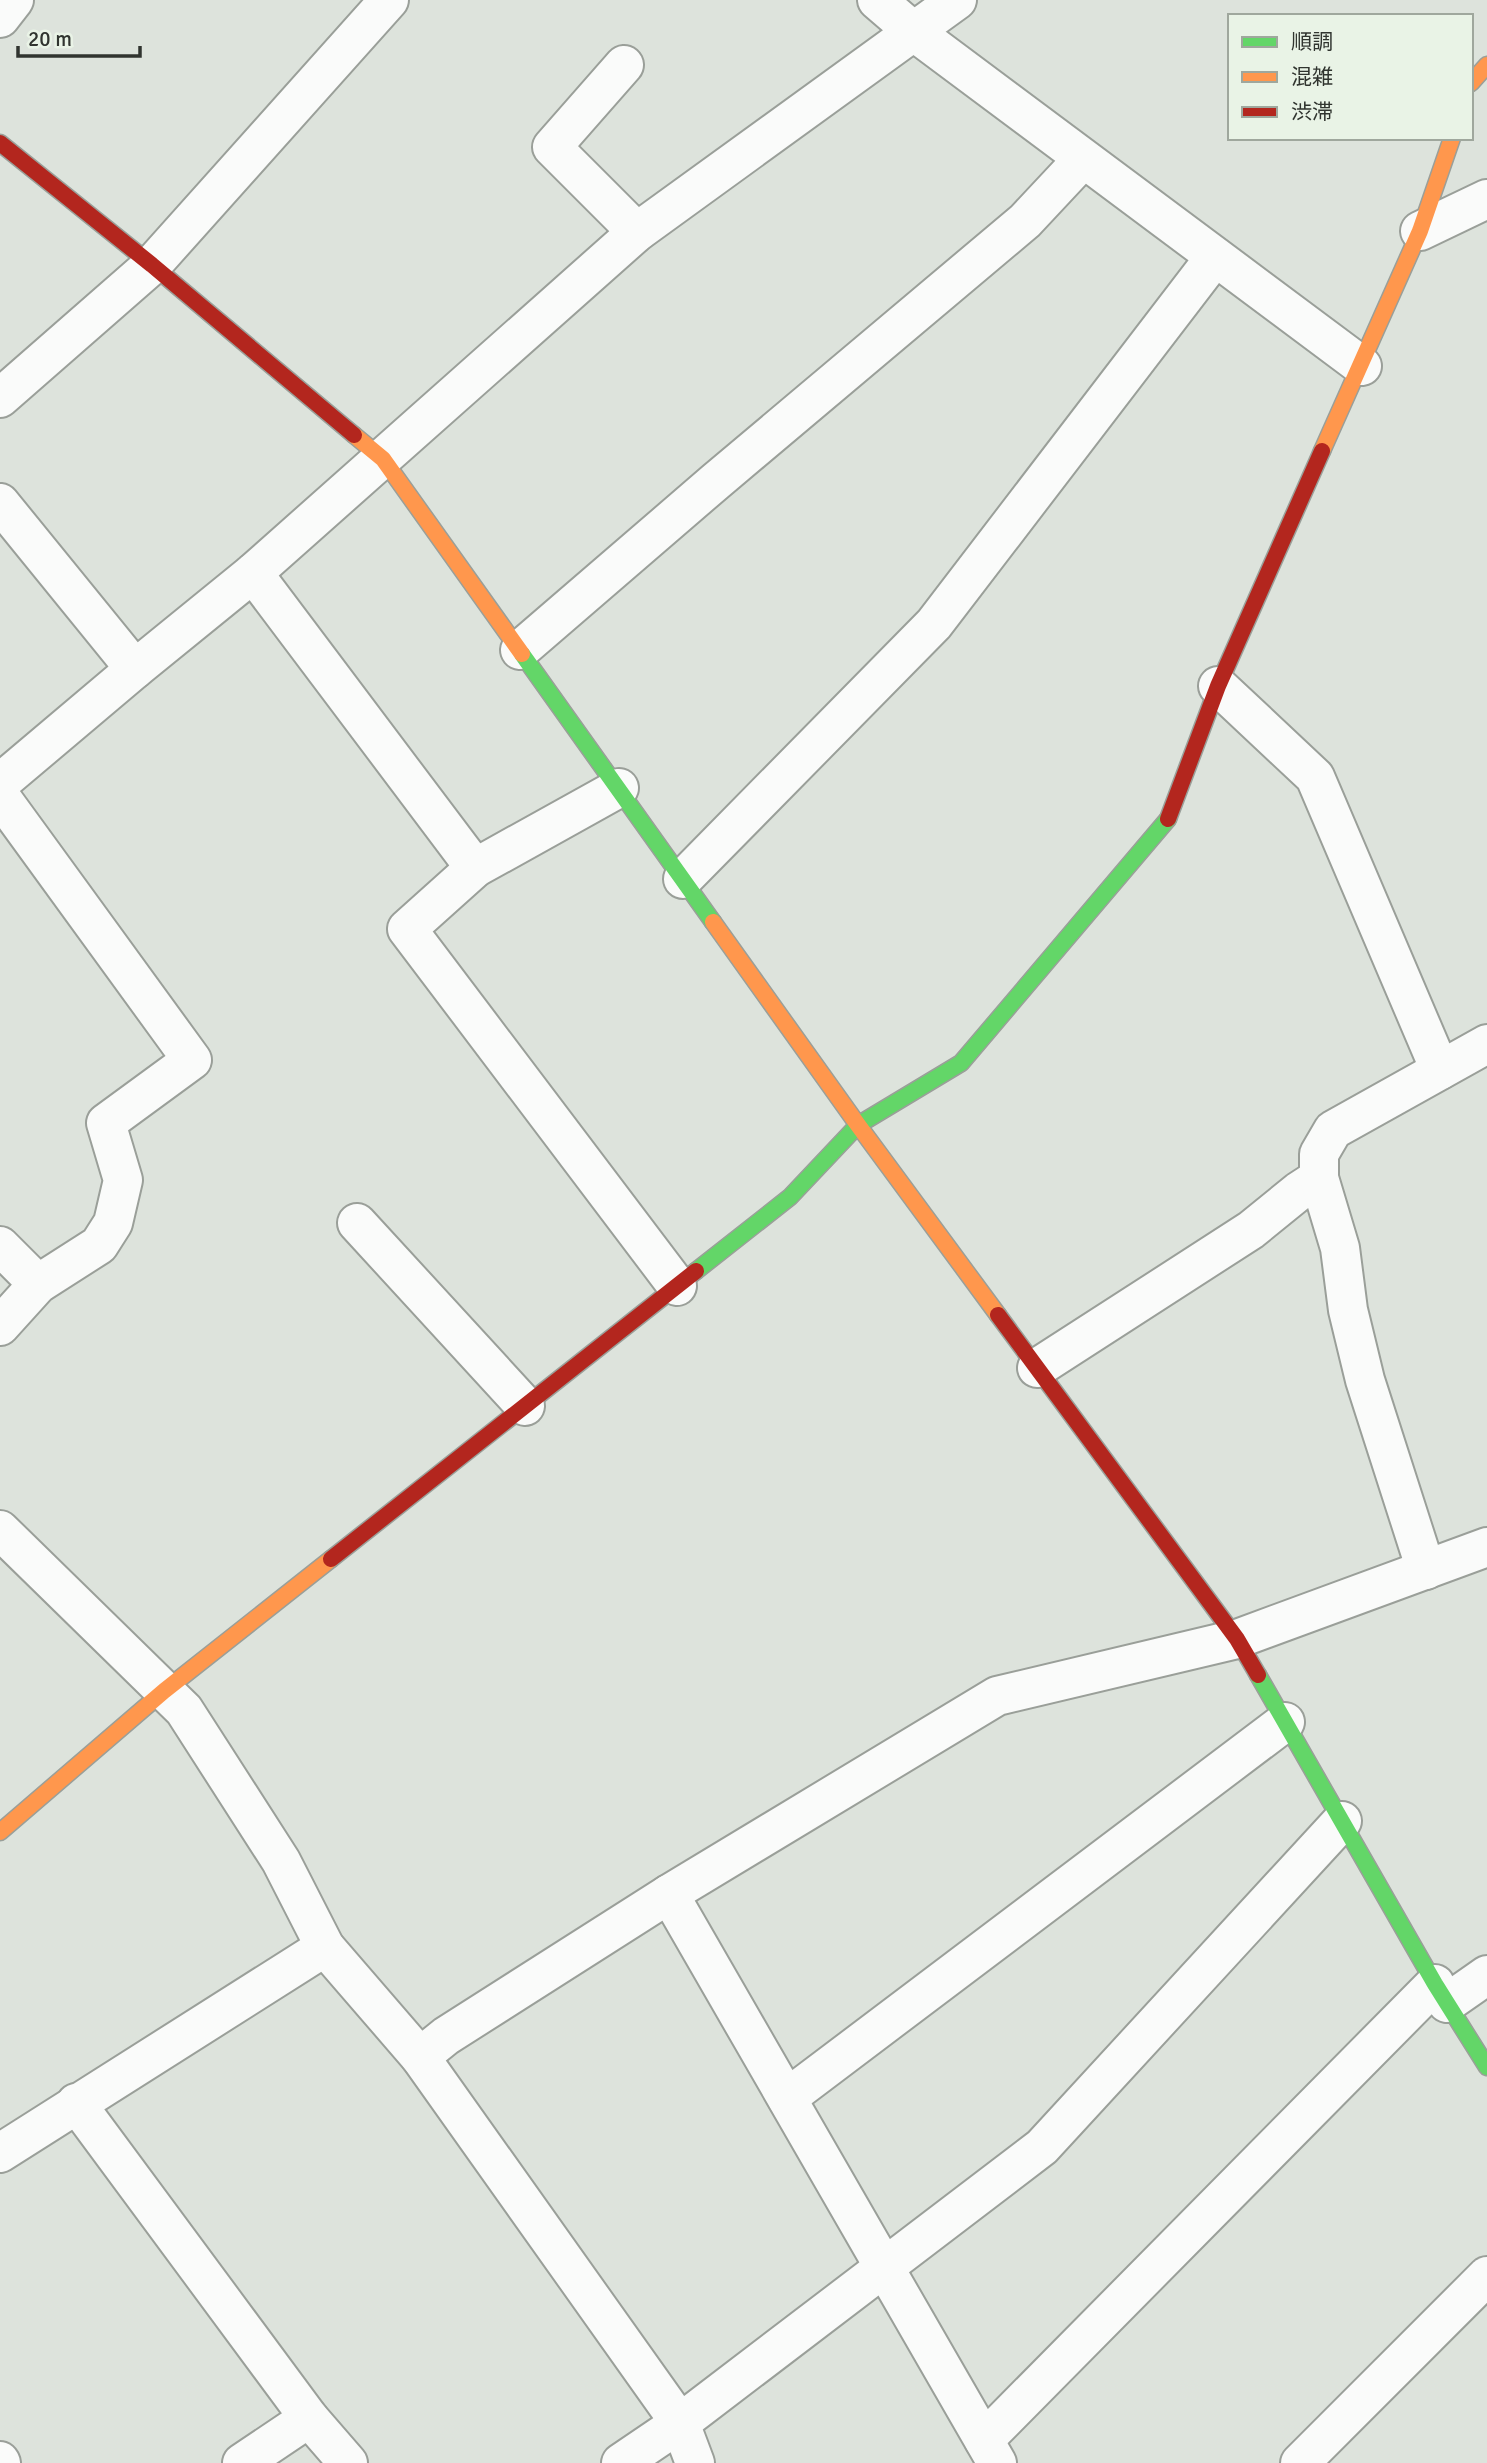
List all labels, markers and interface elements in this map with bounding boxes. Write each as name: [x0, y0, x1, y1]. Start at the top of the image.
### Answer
scale bar: [18, 14, 140, 58]
legend: [1228, 14, 1473, 140]
text: 20 m: [28, 26, 72, 52]
text: 順調: [1291, 29, 1333, 55]
text: 混雑: [1291, 64, 1333, 90]
text: 渋滞: [1291, 99, 1333, 125]

